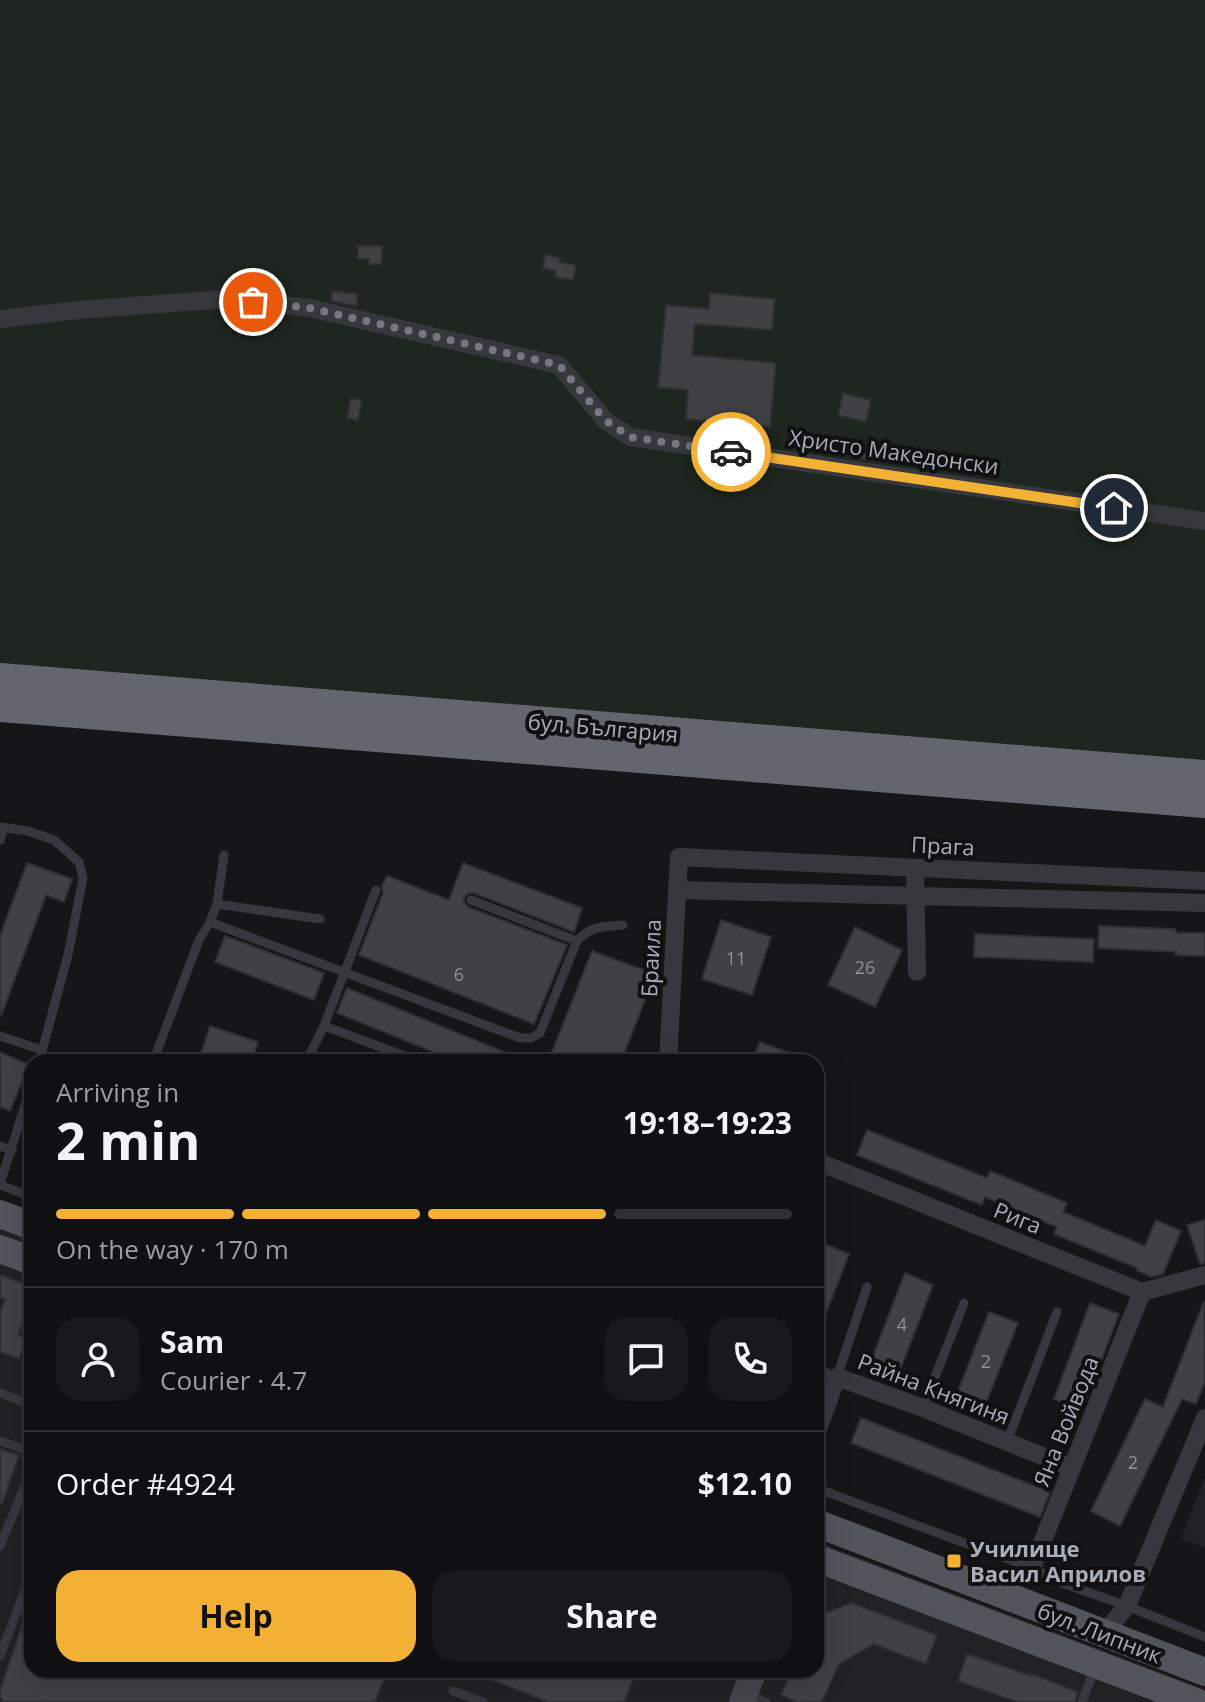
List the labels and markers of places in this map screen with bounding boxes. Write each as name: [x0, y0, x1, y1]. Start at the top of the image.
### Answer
pin: [219, 268, 287, 336]
pin: [1080, 474, 1148, 542]
place label: Училище Васил Априлов: [970, 1533, 1146, 1588]
marker: Училище Васил Априлов: [945, 1552, 963, 1570]

